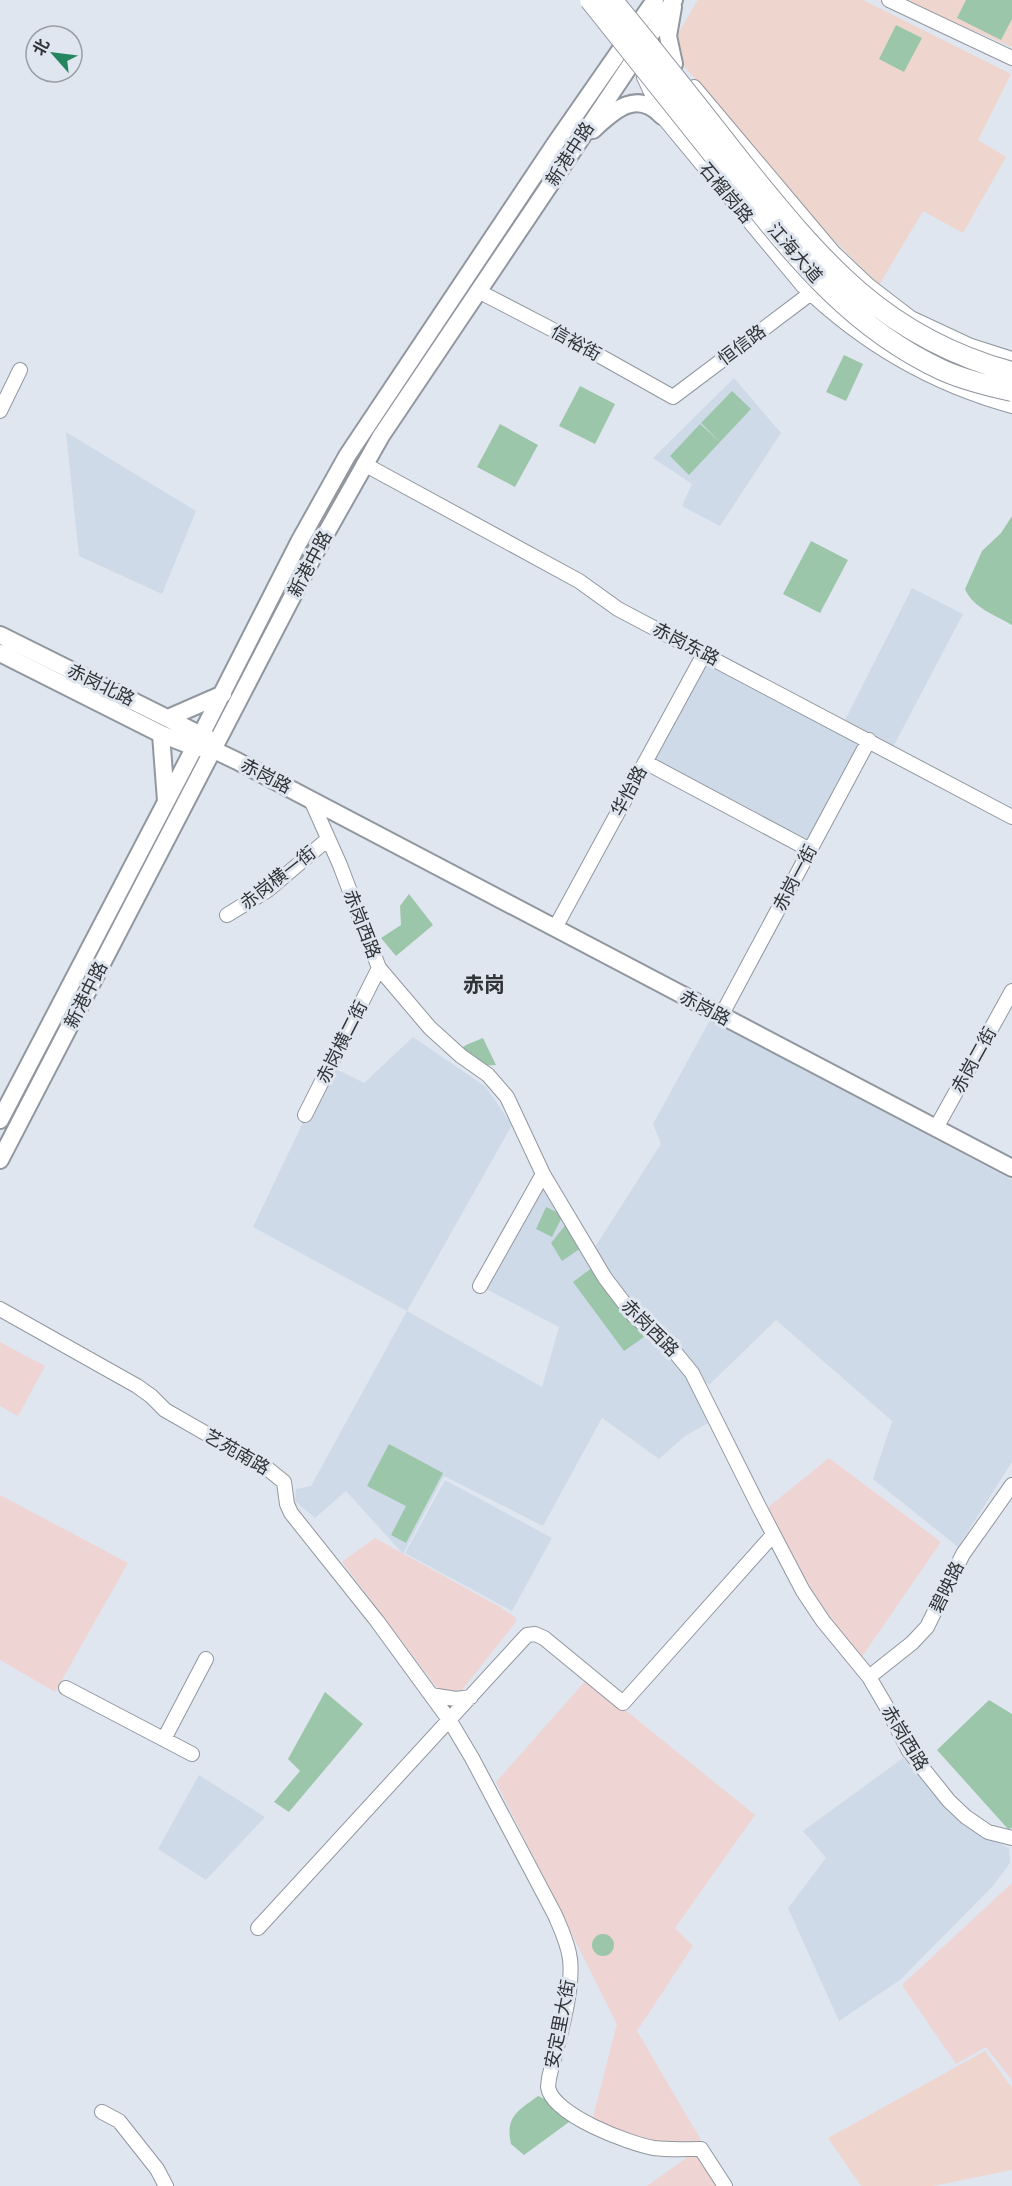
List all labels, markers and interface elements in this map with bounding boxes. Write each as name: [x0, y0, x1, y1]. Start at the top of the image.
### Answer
north arrow: [24, 24, 84, 84]
text: 北: [29, 36, 52, 58]
street label: 新港中路: [541, 118, 598, 190]
street label: 石榴岗路: [695, 158, 758, 227]
street label: 江海大道: [764, 219, 827, 287]
street label: 信裕街: [548, 320, 605, 365]
street label: 恒信路: [714, 320, 770, 369]
street label: 新港中路: [283, 527, 336, 600]
street label: 赤岗东路: [649, 618, 723, 669]
street label: 赤岗北路: [64, 659, 138, 710]
street label: 赤岗路: [237, 754, 295, 797]
street label: 华怡路: [606, 762, 651, 819]
street label: 赤岗一街: [768, 841, 821, 914]
street label: 赤岗横一街: [236, 842, 320, 914]
street label: 赤岗西路: [340, 886, 385, 961]
street label: 新港中路: [60, 958, 111, 1032]
district label: 赤岗: [463, 972, 505, 996]
street label: 赤岗路: [676, 986, 734, 1030]
street label: 赤岗横二街: [312, 997, 371, 1087]
street label: 赤岗二街: [947, 1023, 1000, 1096]
street label: 赤岗西路: [617, 1295, 683, 1361]
street label: 艺苑南路: [201, 1424, 274, 1479]
street label: 碧映路: [925, 1558, 968, 1616]
street label: 赤岗西路: [878, 1701, 933, 1774]
street label: 安定里大街: [541, 1978, 578, 2070]

